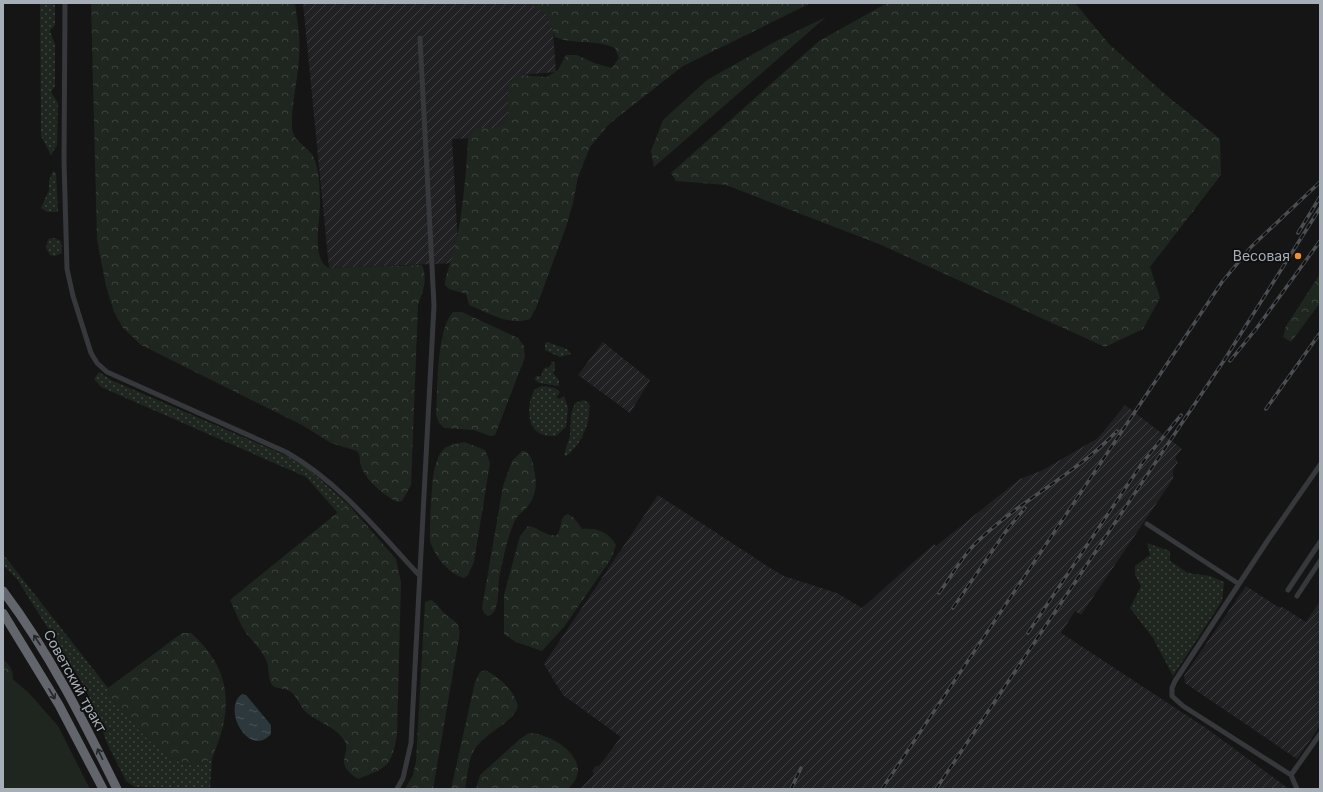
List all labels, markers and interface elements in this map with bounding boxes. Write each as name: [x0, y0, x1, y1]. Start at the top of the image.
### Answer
place label: Весовая: [1233, 247, 1290, 264]
marker: Весовая: [1293, 251, 1303, 261]
street label: Советский тракт: [40, 627, 111, 735]
one-way arrow: [33, 635, 41, 646]
one-way arrow: [49, 688, 57, 700]
one-way arrow: [95, 748, 103, 760]

